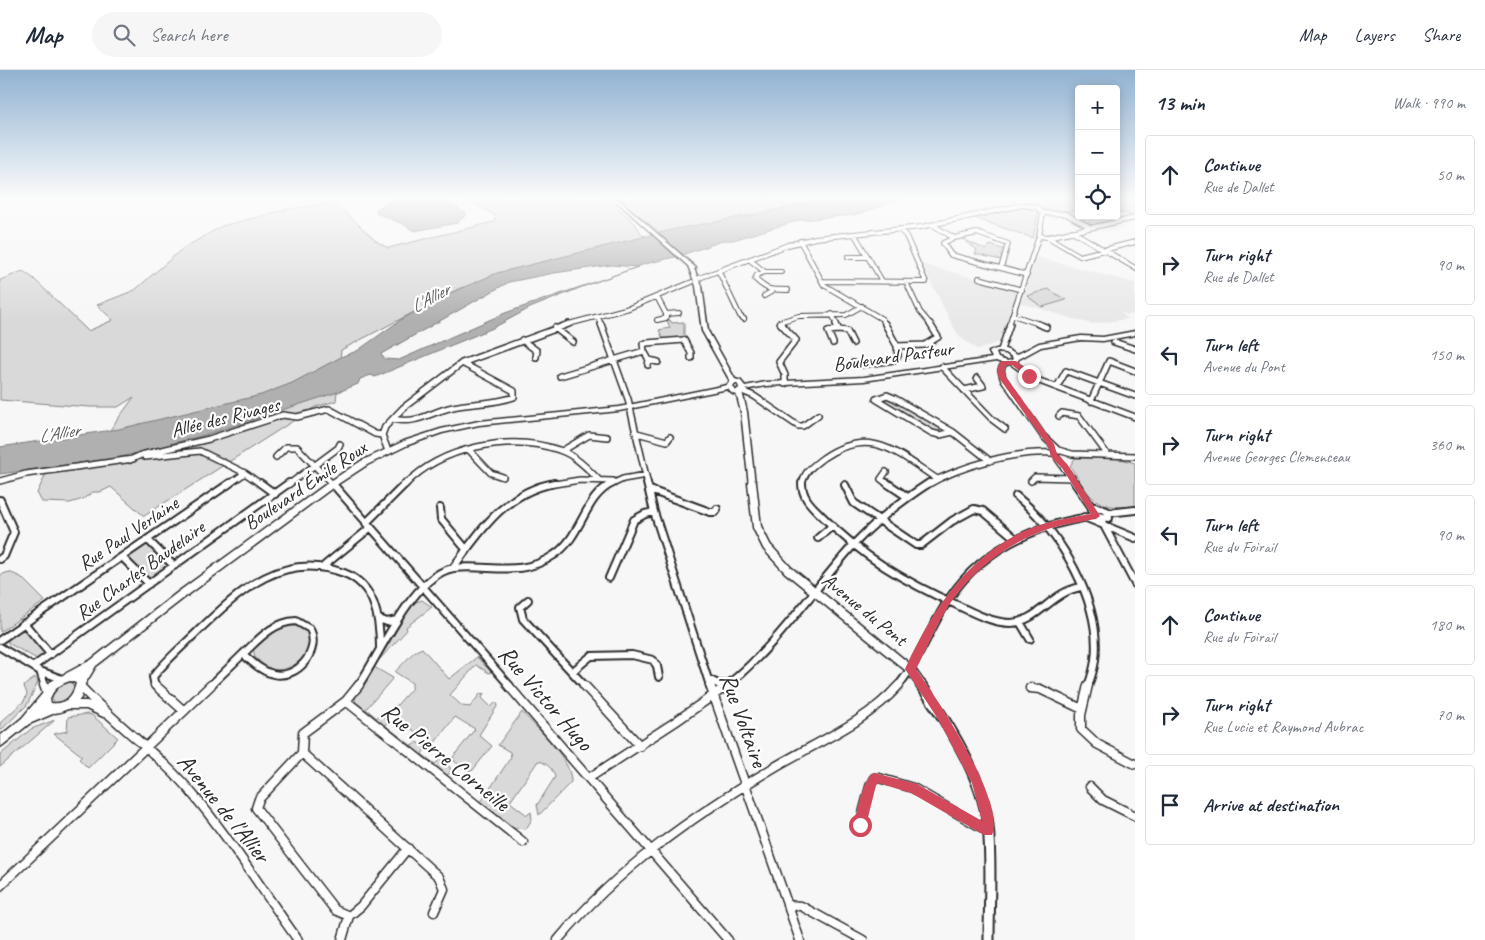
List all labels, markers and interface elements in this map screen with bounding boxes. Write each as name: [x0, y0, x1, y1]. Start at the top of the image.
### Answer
search box: [92, 12, 442, 57]
text: Map: [25, 20, 62, 50]
icon: search: [110, 21, 138, 49]
text: Search here: [150, 23, 228, 47]
text: Map: [1299, 24, 1327, 46]
text: Layers: [1355, 24, 1394, 46]
text: Share: [1422, 24, 1460, 46]
map controls: [1075, 85, 1120, 220]
button: +: [1075, 85, 1120, 130]
text: 13 min: [1155, 90, 1205, 116]
text: Walk · 990 m: [1393, 93, 1465, 113]
button: −: [1075, 130, 1120, 175]
text: Continue: [1203, 153, 1260, 177]
icon: ahead: [1156, 161, 1184, 189]
text: 50 m: [1437, 165, 1464, 185]
button: locate: [1075, 175, 1120, 220]
text: Rue de Dallet: [1203, 177, 1274, 197]
text: Turn right: [1203, 243, 1270, 267]
icon: right: [1156, 251, 1184, 279]
text: 90 m: [1437, 255, 1464, 275]
text: Rue de Dallet: [1203, 267, 1274, 287]
water label: L'Allier: [407, 277, 456, 317]
text: Turn left: [1203, 333, 1258, 357]
street label: Boulevard Pasteur: [831, 335, 956, 377]
icon: left: [1156, 341, 1184, 369]
text: 150 m: [1430, 345, 1464, 365]
text: Avenue du Pont: [1203, 357, 1285, 377]
route end: [1018, 365, 1041, 388]
street label: Allée des Rivages: [168, 391, 284, 443]
water label: L'Allier: [37, 418, 84, 447]
text: Turn right: [1203, 423, 1270, 447]
icon: right: [1156, 431, 1184, 459]
street label: Boulevard Émile Roux: [239, 434, 373, 536]
text: 360 m: [1430, 435, 1464, 455]
text: Avenue Georges Clemenceau: [1203, 447, 1350, 467]
street label: Rue Paul Verlaine: [73, 490, 184, 576]
text: Turn left: [1203, 513, 1258, 537]
street label: Rue Charles Baudelaire: [71, 514, 211, 626]
icon: left: [1156, 521, 1184, 549]
text: 90 m: [1437, 525, 1464, 545]
text: Rue du Foirail: [1203, 537, 1276, 557]
street label: Avenue du Pont: [817, 567, 914, 653]
text: Continue: [1203, 603, 1260, 627]
icon: ahead: [1156, 611, 1184, 639]
text: 180 m: [1430, 615, 1464, 635]
text: Rue du Foirail: [1203, 627, 1276, 647]
street label: Rue Victor Hugo: [492, 639, 601, 758]
street label: Rue Voltaire: [713, 669, 776, 773]
text: Turn right: [1203, 693, 1270, 717]
street label: Rue Pierre Corneille: [376, 696, 518, 819]
icon: right: [1156, 701, 1184, 729]
text: 70 m: [1437, 705, 1464, 725]
text: Rue Lucie et Raymond Aubrac: [1203, 717, 1363, 737]
street label: Avenue de l'Allier: [171, 747, 279, 871]
icon: arrive: [1156, 791, 1184, 819]
text: Arrive at destination: [1203, 793, 1339, 817]
route start: [849, 814, 872, 837]

